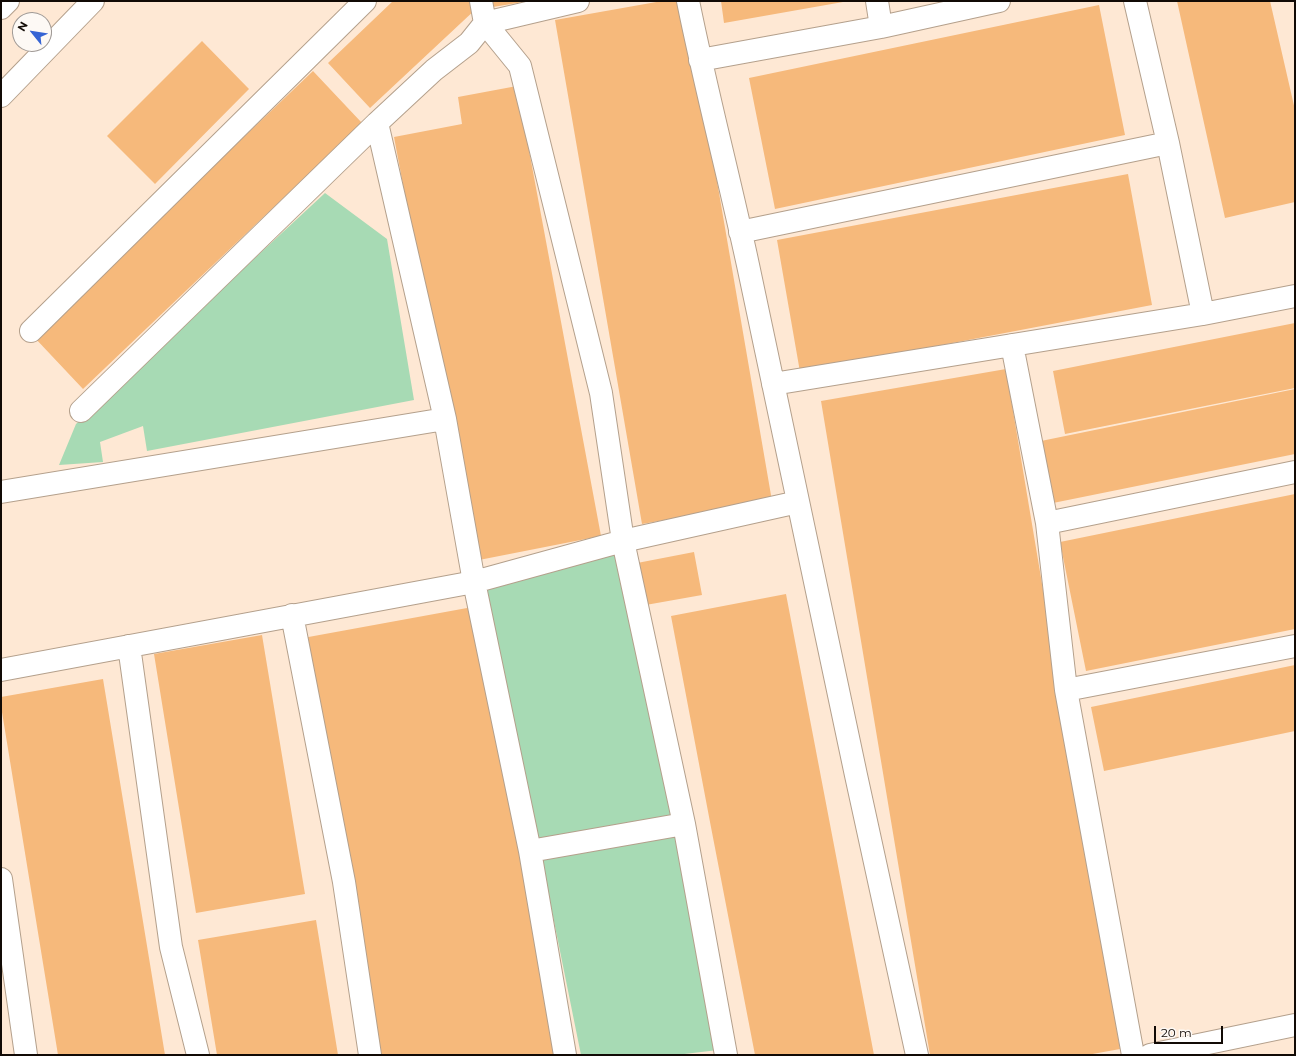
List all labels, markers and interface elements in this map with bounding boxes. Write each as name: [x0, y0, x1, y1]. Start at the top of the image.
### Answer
north arrow: [12, 12, 52, 52]
text: N: [14, 19, 31, 34]
scale bar: [1156, 1018, 1225, 1044]
text: 20 m: [1161, 1025, 1192, 1040]

